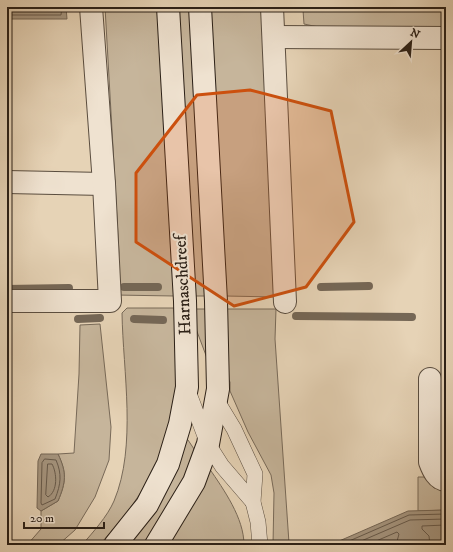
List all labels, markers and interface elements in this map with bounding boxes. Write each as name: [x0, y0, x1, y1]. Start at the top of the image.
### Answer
north arrow: [391, 22, 431, 62]
text: N: [408, 26, 422, 42]
street label: Harnaschdreef: [169, 232, 197, 336]
scale bar: [24, 504, 104, 530]
text: 20 m: [30, 511, 54, 526]

